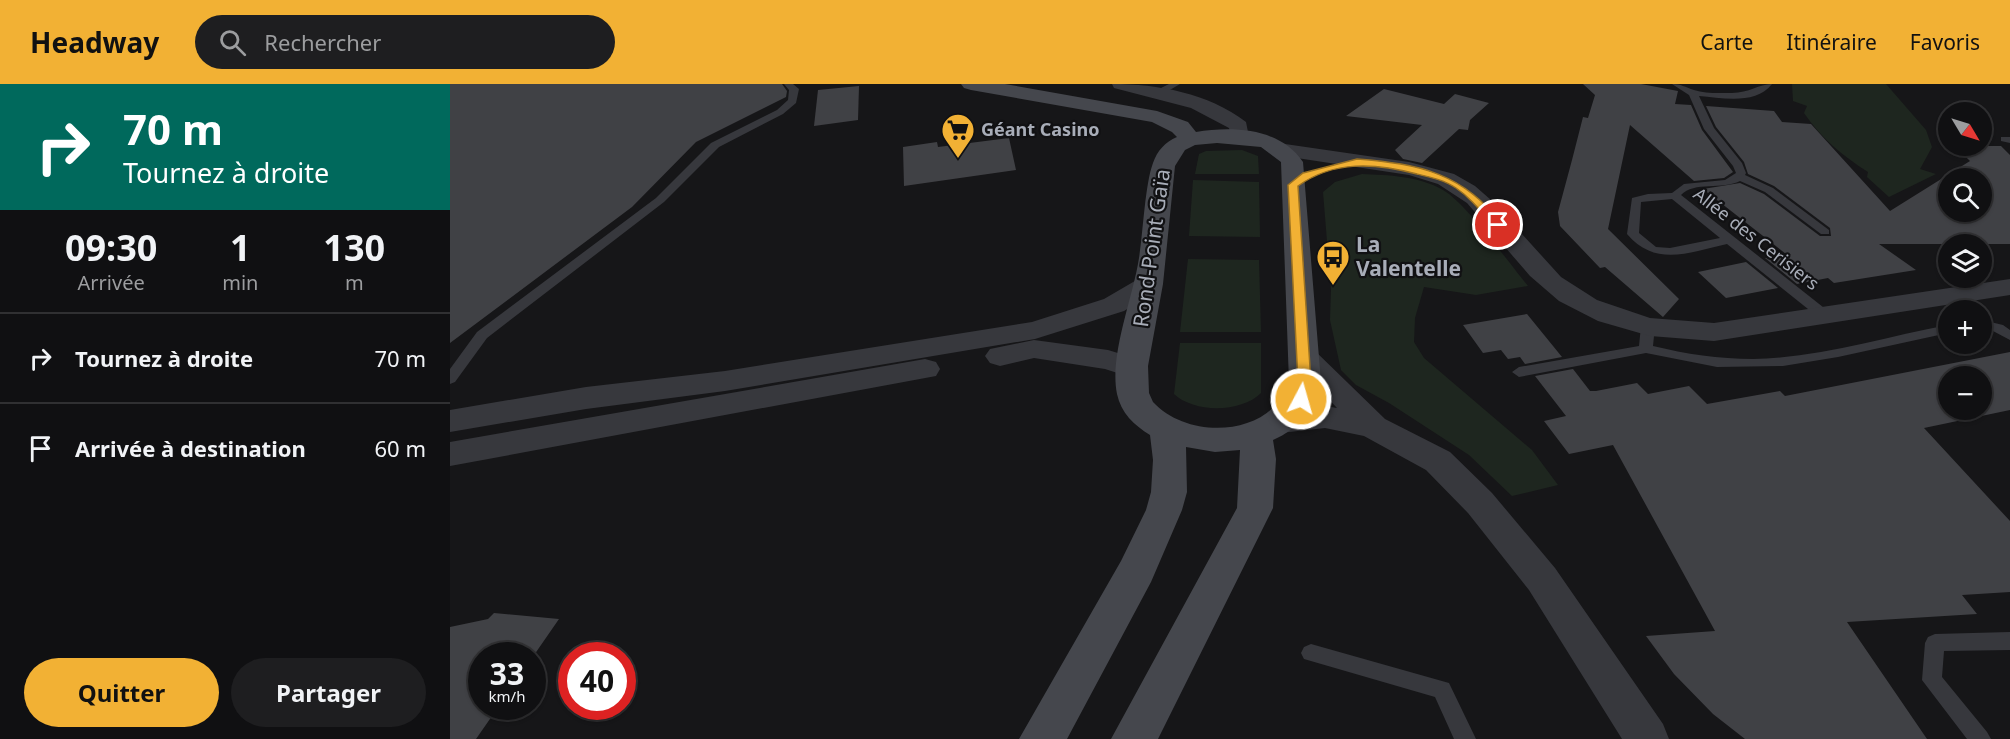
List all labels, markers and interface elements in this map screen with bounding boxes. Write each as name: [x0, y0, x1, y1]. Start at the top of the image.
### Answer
search box: [195, 15, 615, 69]
text: Headway: [30, 23, 159, 61]
icon: search: [216, 26, 249, 59]
text: Rechercher: [264, 27, 381, 57]
text: Carte: [1700, 28, 1753, 56]
text: Itinéraire: [1786, 28, 1877, 56]
text: Favoris: [1910, 28, 1980, 56]
text: 70 m: [123, 100, 223, 157]
north arrow: [1938, 102, 1992, 156]
map controls: [1938, 102, 1992, 420]
icon: right: [24, 108, 102, 186]
supermarket icon: Géant Casino: [940, 112, 976, 159]
place label: Géant Casino: [981, 117, 1099, 141]
text: Tournez à droite: [123, 154, 329, 191]
street label: Rond-Point Gaïa: [1126, 167, 1176, 329]
button: search: [1938, 168, 1992, 222]
street label: Allée des Cerisiers: [1689, 182, 1824, 295]
pin: [1472, 199, 1523, 250]
icon: arrive: [1481, 208, 1514, 241]
text: 09:30: [65, 223, 157, 272]
text: 1: [230, 223, 251, 272]
text: 130: [323, 223, 385, 272]
place label: La Valentelle: [1356, 230, 1461, 282]
button: layers: [1938, 234, 1992, 288]
bus stop icon: La Valentelle: [1315, 239, 1351, 286]
text: Arrivée: [78, 269, 145, 296]
text: min: [222, 269, 258, 296]
text: m: [345, 269, 364, 296]
button: +: [1938, 300, 1992, 354]
icon: right: [24, 342, 57, 375]
text: Tournez à droite: [75, 343, 253, 373]
text: 70 m: [375, 343, 426, 373]
button: −: [1938, 366, 1992, 420]
position arrow: [1269, 367, 1333, 431]
icon: arrive: [24, 432, 57, 465]
text: Arrivée à destination: [75, 433, 306, 463]
text: 60 m: [375, 433, 426, 463]
speed limit sign: 40: [558, 642, 636, 720]
text: 33: [490, 653, 524, 694]
button: Quitter: [24, 658, 219, 727]
button: Partager: [231, 658, 426, 727]
text: km/h: [489, 686, 525, 706]

